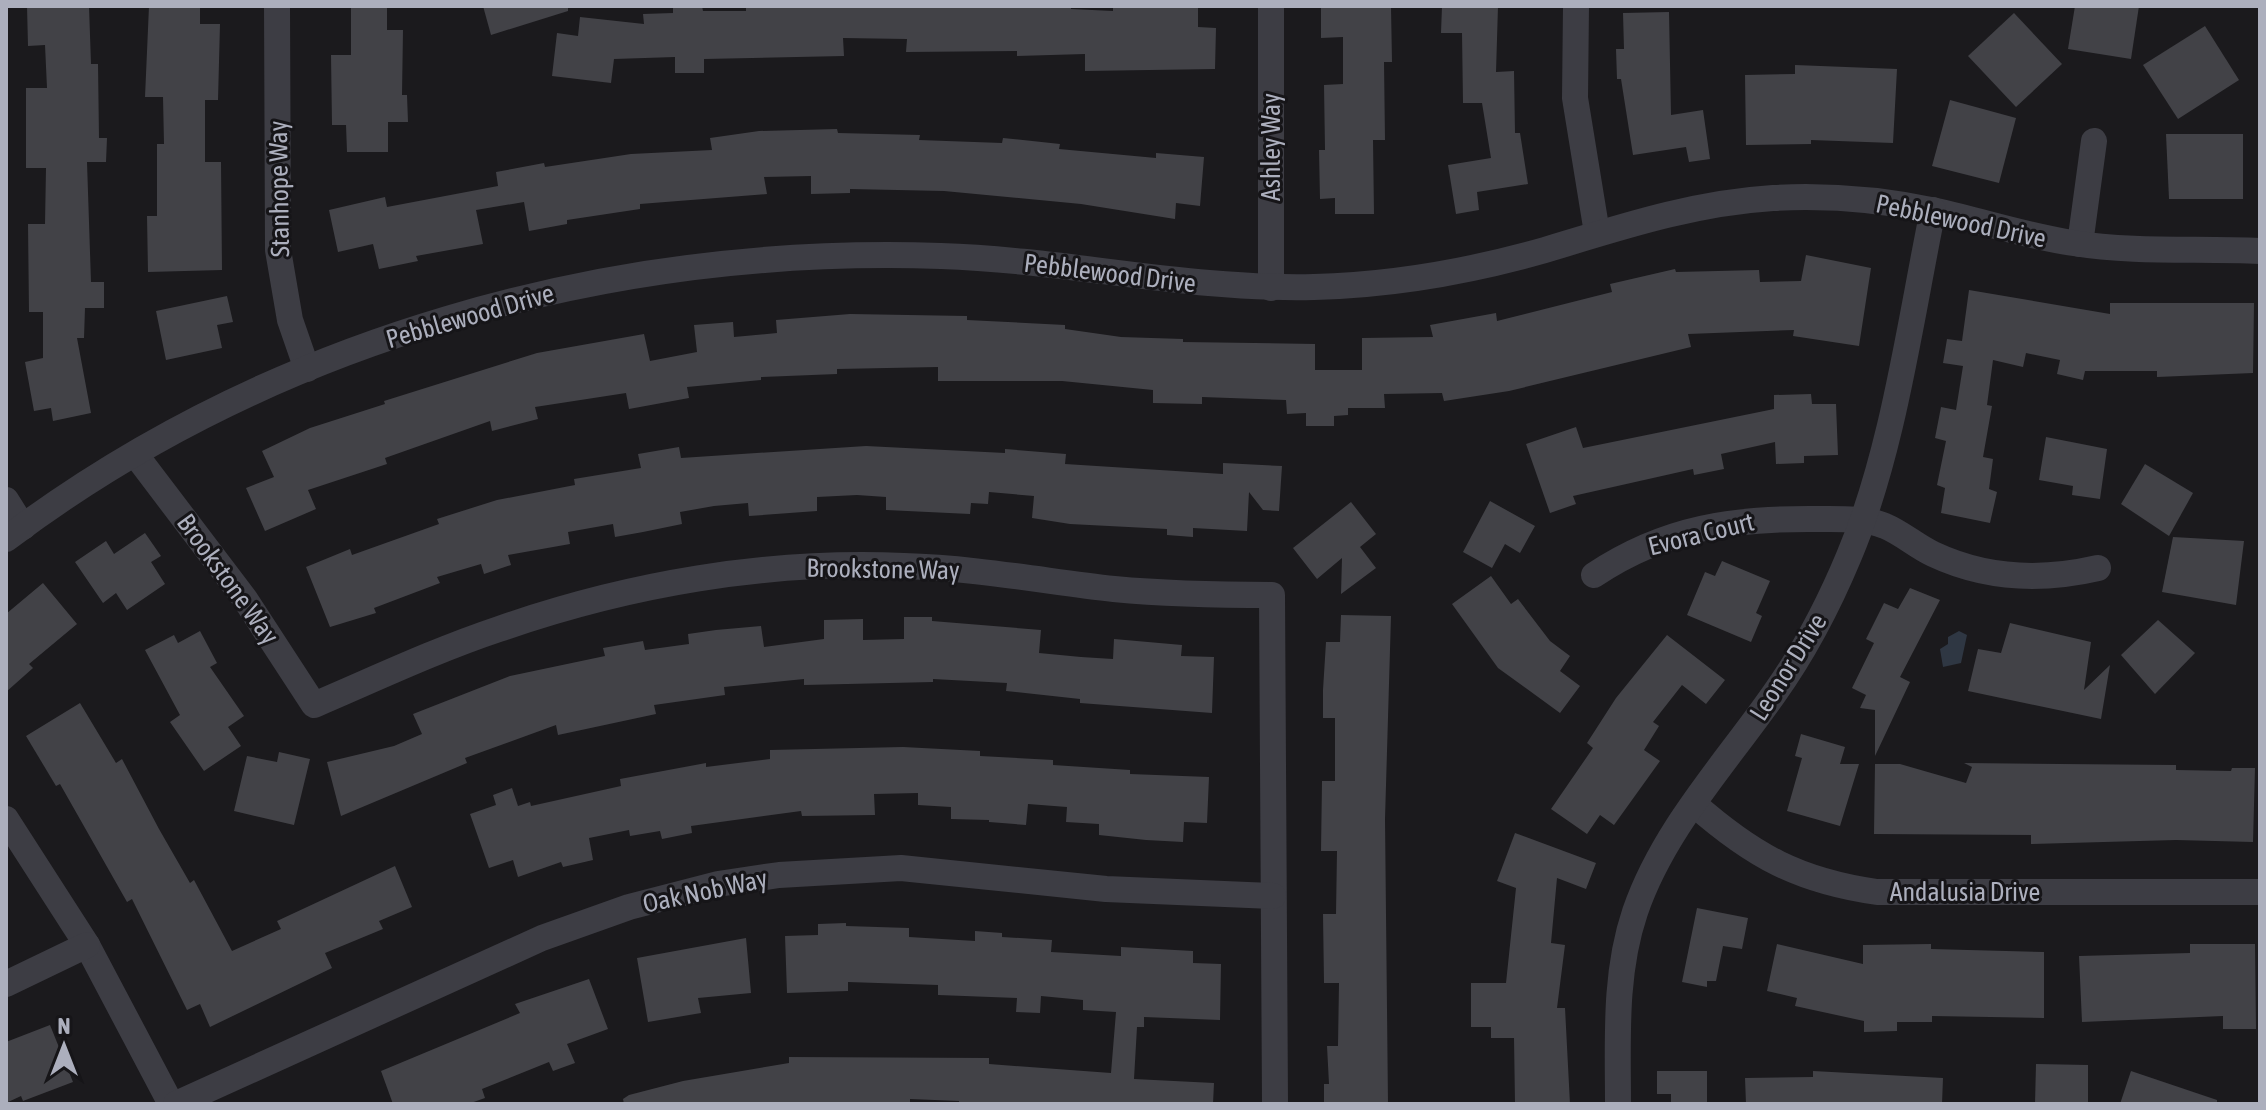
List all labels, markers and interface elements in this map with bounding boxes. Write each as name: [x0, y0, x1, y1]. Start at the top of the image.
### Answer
street label: Ashley Way: [1256, 93, 1286, 201]
street label: Stanhope Way: [263, 120, 295, 258]
street label: Pebblewood Drive: [1873, 188, 2049, 254]
street label: Pebblewood Drive: [1022, 248, 1198, 298]
street label: Pebblewood Drive: [383, 278, 557, 354]
street label: Evora Court: [1645, 506, 1757, 562]
street label: Brookstone Way: [171, 508, 285, 650]
street label: Brookstone Way: [806, 553, 960, 585]
street label: Leonor Drive: [1743, 608, 1833, 726]
street label: Oak Nob Way: [640, 863, 770, 919]
street label: Andalusia Drive: [1890, 877, 2040, 907]
north arrow: [24, 1006, 104, 1086]
text: N: [58, 1013, 70, 1039]

